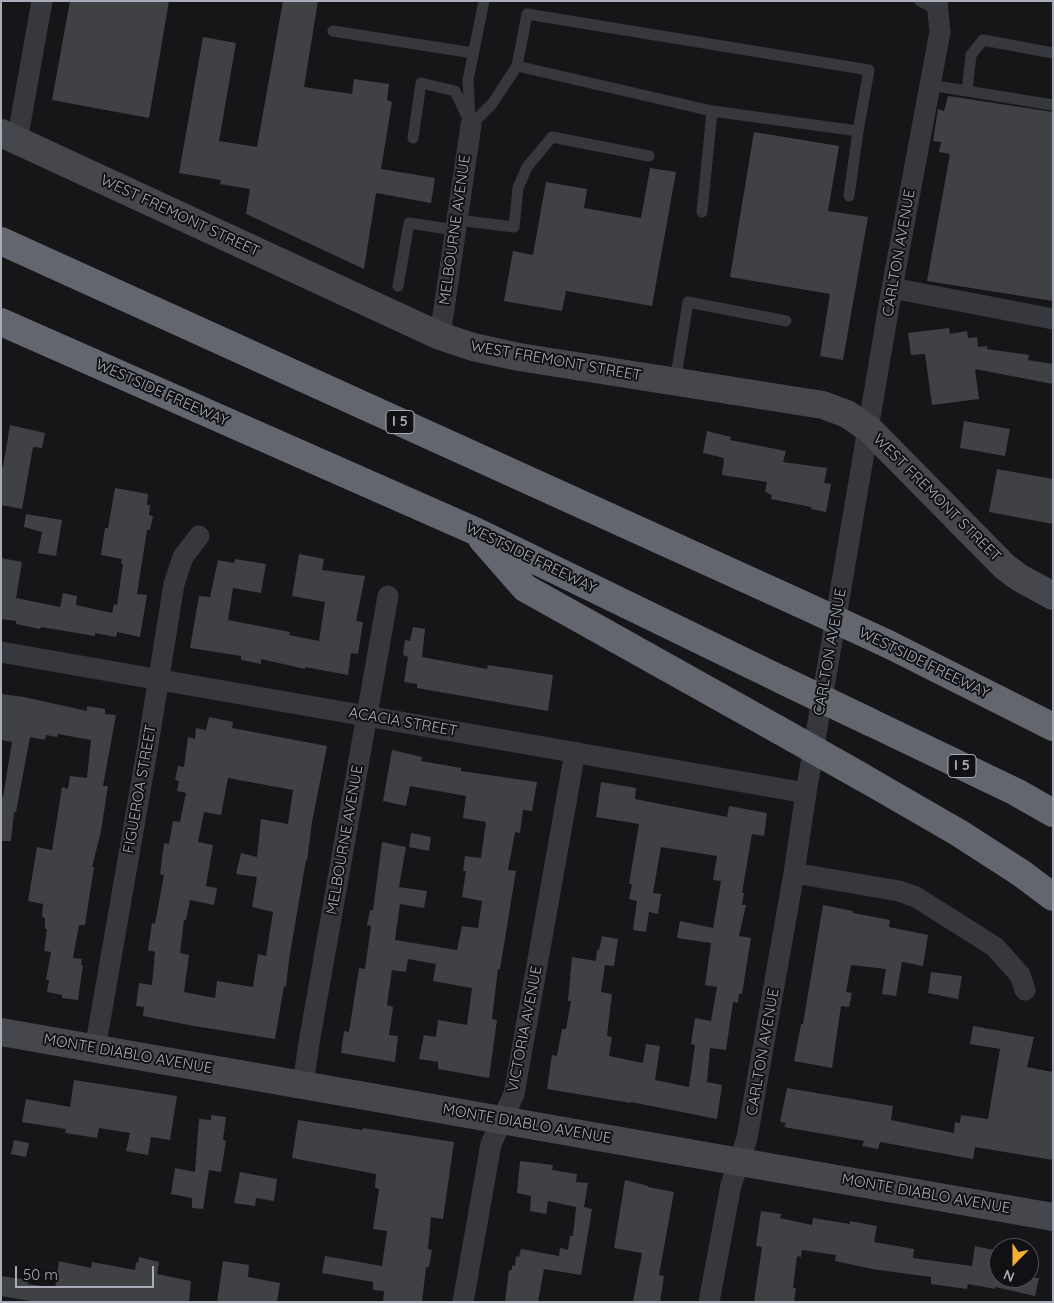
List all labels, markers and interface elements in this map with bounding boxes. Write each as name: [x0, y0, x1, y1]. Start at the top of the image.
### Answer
street label: MELBOURNE AVENUE: [436, 154, 474, 306]
street label: WEST FREMONT STREET: [98, 171, 262, 261]
street label: CARLTON AVENUE: [879, 188, 919, 318]
street label: WEST FREMONT STREET: [469, 337, 643, 385]
street label: WESTSIDE FREEWAY: [93, 356, 231, 430]
road number: I 5: [386, 411, 414, 434]
street label: WEST FREMONT STREET: [869, 430, 1005, 566]
street label: WESTSIDE FREEWAY: [463, 519, 599, 597]
street label: CARLTON AVENUE: [810, 587, 850, 717]
street label: WESTSIDE FREEWAY: [856, 624, 992, 702]
street label: ACACIA STREET: [347, 704, 459, 740]
street label: FIGUEROA STREET: [120, 723, 160, 855]
road number: I 5: [948, 754, 976, 778]
street label: MELBOURNE AVENUE: [323, 764, 367, 916]
street label: VICTORIA AVENUE: [504, 964, 546, 1094]
street label: CARLTON AVENUE: [743, 987, 783, 1117]
street label: MONTE DIABLO AVENUE: [42, 1030, 214, 1078]
street label: MONTE DIABLO AVENUE: [441, 1100, 613, 1148]
street label: MONTE DIABLO AVENUE: [840, 1170, 1012, 1218]
north arrow: [989, 1238, 1039, 1288]
scale bar: [18, 1256, 156, 1288]
text: 50 m: [23, 1265, 58, 1284]
text: N: [1001, 1266, 1017, 1286]

